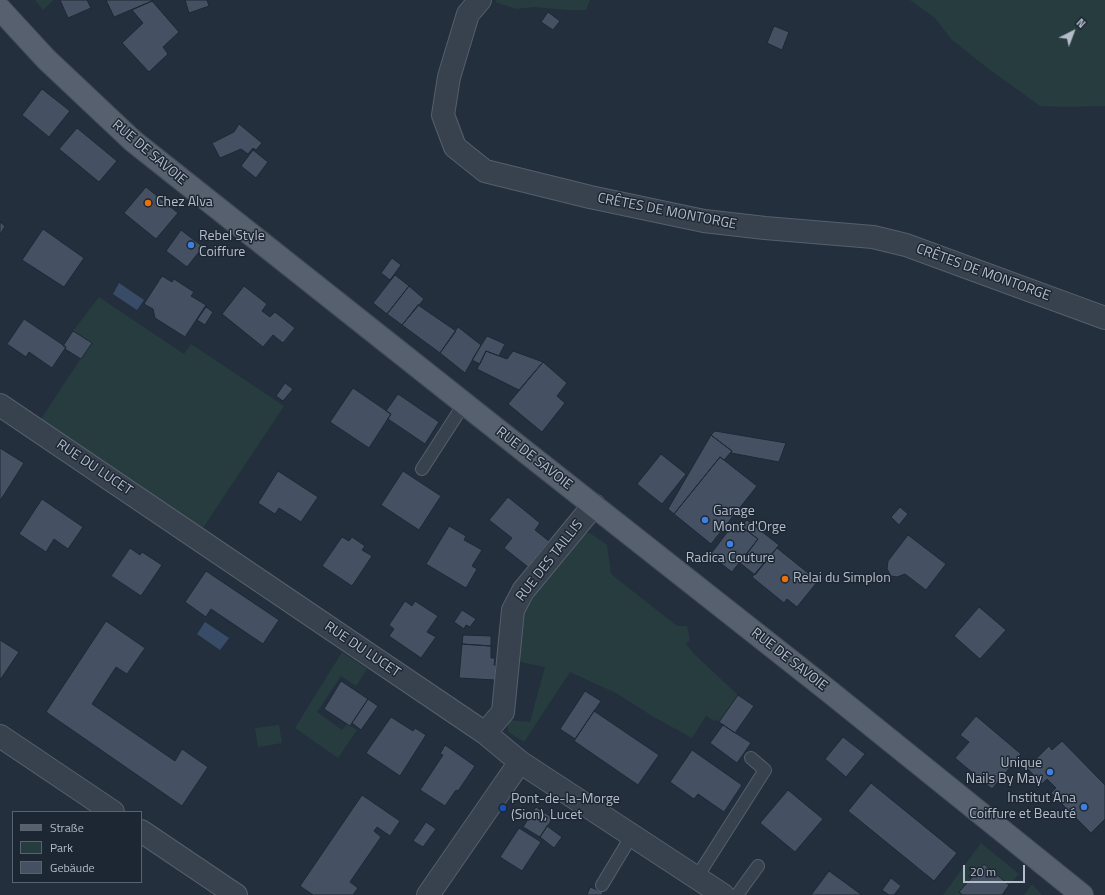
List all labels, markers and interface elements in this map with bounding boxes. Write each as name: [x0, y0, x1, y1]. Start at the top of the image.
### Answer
north arrow: [1053, 12, 1093, 52]
text: N: [1073, 15, 1089, 32]
street label: RUE DE SAVOIE: [108, 117, 190, 189]
street label: CRÊTES DE MONTORGE: [596, 190, 738, 234]
place label: Chez Alva: [156, 195, 213, 211]
marker: Chez Alva: [143, 198, 153, 208]
place label: Rebel Style Coiffure: [199, 229, 265, 262]
marker: Rebel Style Coiffure: [186, 240, 196, 250]
street label: CRÊTES DE MONTORGE: [914, 241, 1052, 305]
street label: RUE DE SAVOIE: [493, 424, 575, 494]
street label: RUE DU LUCET: [53, 436, 135, 500]
place label: Garage Mont d'Orge: [713, 504, 786, 536]
marker: Garage Mont d'Orge: [700, 515, 710, 525]
street label: RUE DES TAILLIS: [513, 517, 587, 605]
marker: Radica Couture: [725, 539, 735, 549]
place label: Radica Couture: [686, 551, 774, 567]
place label: Relai du Simplon: [793, 571, 891, 587]
marker: Relai du Simplon: [780, 574, 790, 584]
street label: RUE DU LUCET: [321, 618, 403, 682]
street label: RUE DE SAVOIE: [748, 625, 830, 695]
place label: Unique Nails By May: [966, 756, 1042, 788]
marker: Unique Nails By May: [1045, 767, 1055, 777]
place label: Institut Ana Coiffure et Beauté: [969, 791, 1076, 824]
place label: Pont-de-la-Morge (Sion), Lucet: [511, 792, 620, 824]
marker: Institut Ana Coiffure et Beauté: [1079, 802, 1089, 812]
marker: Pont-de-la-Morge (Sion), Lucet: [498, 803, 508, 813]
legend: [12, 811, 142, 883]
text: Straße: [50, 818, 84, 837]
text: Park: [50, 838, 73, 857]
scale bar: [965, 857, 1027, 883]
text: Gebäude: [50, 858, 95, 877]
text: 20 m: [970, 862, 996, 881]

